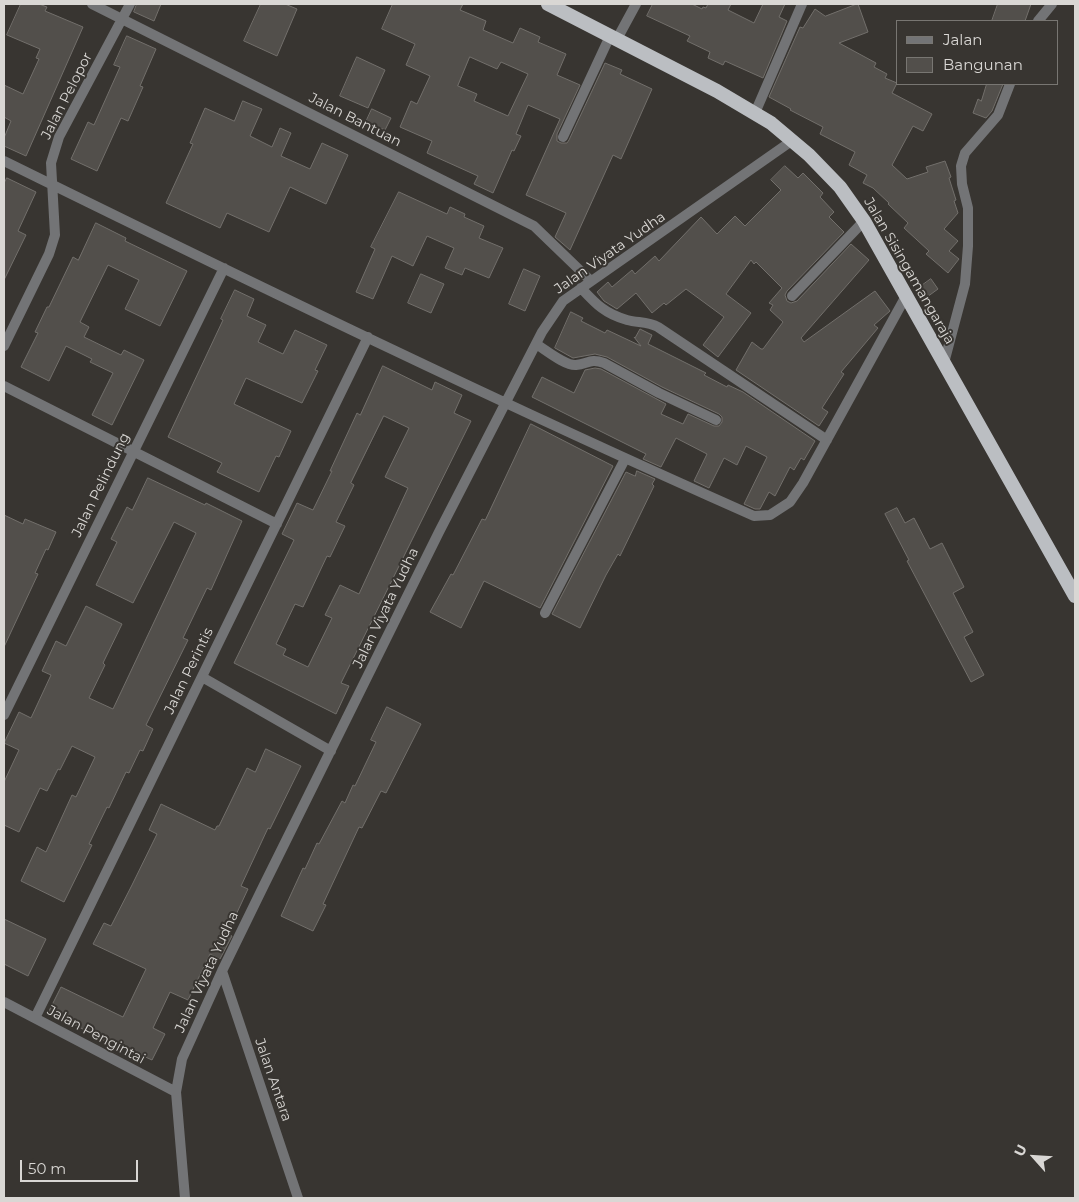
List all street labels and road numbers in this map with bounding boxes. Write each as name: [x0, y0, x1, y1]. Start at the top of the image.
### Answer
street label: Jalan Pelopor: [38, 50, 96, 142]
street label: Jalan Bantuan: [306, 89, 404, 151]
street label: Jalan Sisingamangaraja: [860, 195, 958, 347]
street label: Jalan Viyata Yudha: [551, 208, 669, 298]
street label: Jalan Pelindung: [69, 430, 133, 540]
street label: Jalan Viyata Yudha: [350, 545, 422, 671]
street label: Jalan Perintis: [161, 625, 217, 717]
street label: Jalan Viyata Yudha: [172, 909, 242, 1035]
street label: Jalan Pengintai: [44, 1002, 148, 1068]
street label: Jalan Antara: [251, 1036, 295, 1124]

